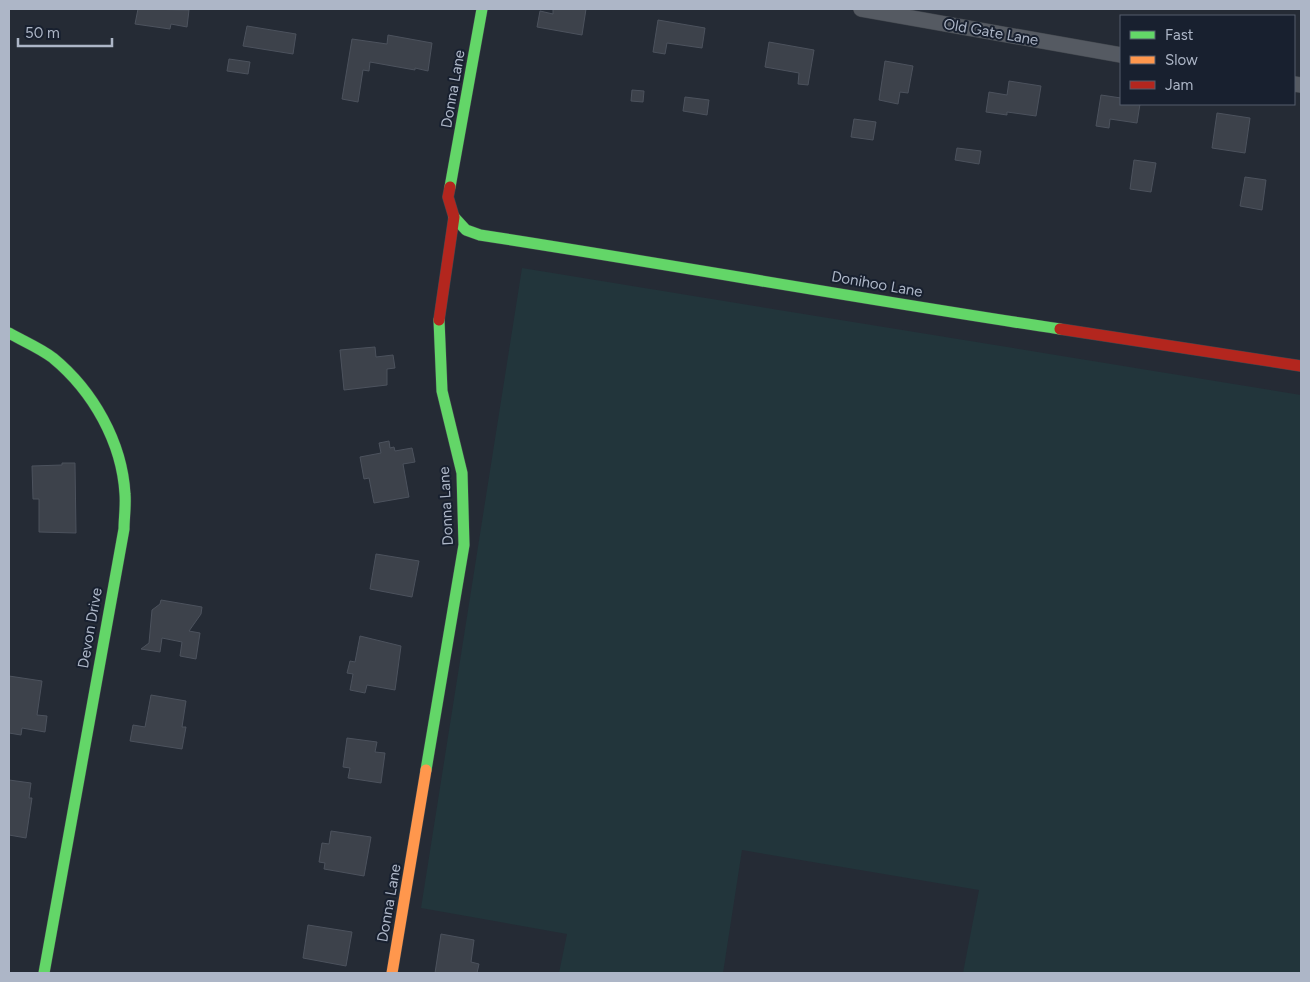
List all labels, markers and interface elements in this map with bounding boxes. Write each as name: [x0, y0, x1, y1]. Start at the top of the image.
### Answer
scale bar: [18, 15, 111, 47]
street label: Old Gate Lane: [942, 15, 1040, 49]
legend: [1120, 15, 1295, 105]
text: 50 m: [25, 24, 60, 42]
text: Fast: [1165, 26, 1194, 44]
street label: Donna Lane: [437, 48, 469, 130]
text: Slow: [1165, 51, 1198, 69]
text: Jam: [1165, 76, 1193, 94]
street label: Donihoo Lane: [830, 267, 924, 301]
street label: Donna Lane: [435, 466, 457, 546]
street label: Devon Drive: [74, 586, 106, 670]
street label: Donna Lane: [373, 862, 405, 944]

